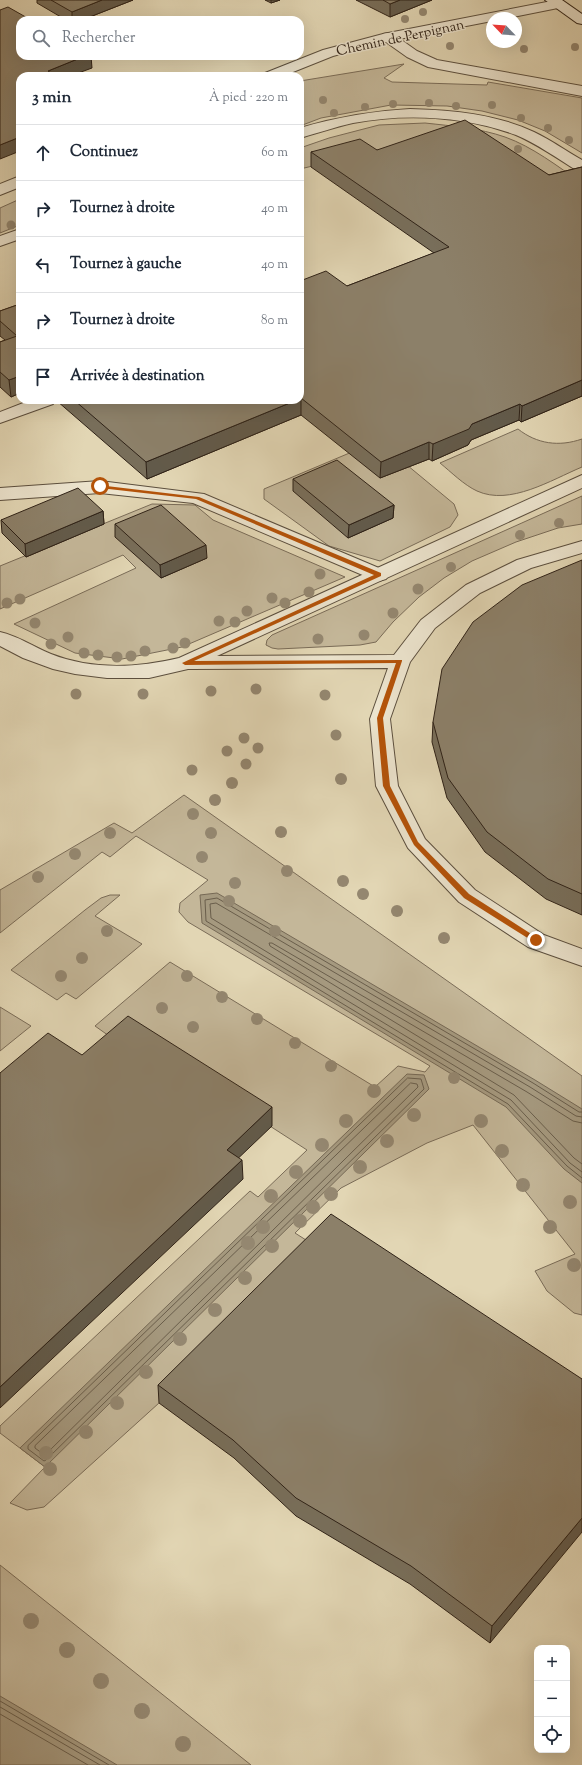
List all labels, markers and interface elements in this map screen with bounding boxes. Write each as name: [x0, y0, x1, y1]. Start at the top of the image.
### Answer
north arrow: [486, 12, 522, 48]
search box: [16, 16, 304, 60]
street label: Chemin de Perpignan: [334, 16, 466, 62]
icon: search: [30, 27, 52, 49]
text: Rechercher: [62, 28, 135, 49]
text: 3 min: [32, 86, 71, 110]
text: À pied · 220 m: [209, 89, 288, 107]
icon: ahead: [32, 142, 54, 164]
text: Continuez: [70, 142, 138, 163]
text: 60 m: [261, 144, 288, 162]
icon: right: [32, 198, 54, 220]
text: Tournez à droite: [70, 198, 175, 219]
text: 40 m: [261, 200, 288, 218]
icon: left: [32, 254, 54, 276]
text: Tournez à gauche: [70, 254, 181, 275]
text: 40 m: [261, 256, 288, 274]
icon: right: [32, 310, 54, 332]
text: Tournez à droite: [70, 310, 175, 331]
text: 80 m: [261, 312, 288, 330]
icon: arrive: [32, 366, 54, 388]
text: Arrivée à destination: [70, 366, 205, 387]
route start: [91, 477, 109, 495]
route end: [527, 931, 545, 949]
map controls: [534, 1645, 570, 1753]
button: +: [534, 1645, 570, 1681]
button: −: [534, 1681, 570, 1717]
button: locate: [534, 1717, 570, 1753]

